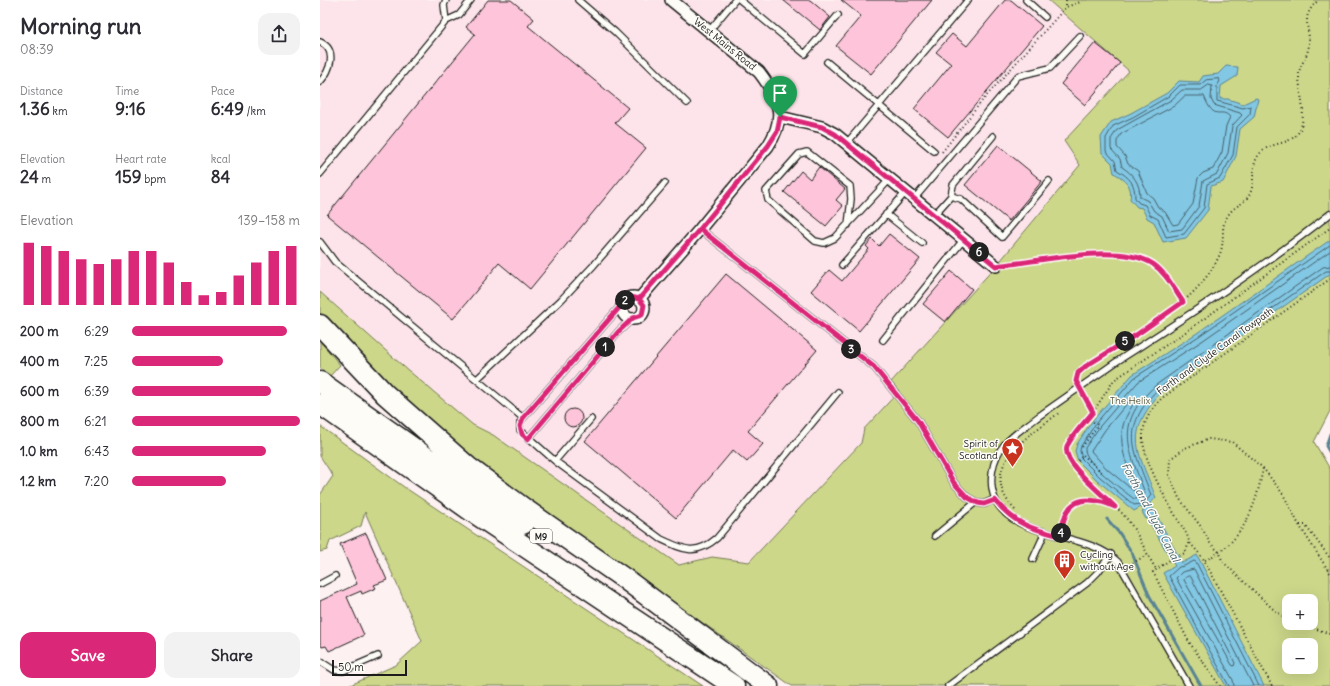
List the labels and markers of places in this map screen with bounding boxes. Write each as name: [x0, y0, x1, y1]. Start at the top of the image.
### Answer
pin: [763, 76, 797, 117]
pin: 6: [969, 242, 989, 262]
pin: 2: [615, 290, 635, 310]
pin: 5: [1115, 331, 1135, 351]
pin: 1: [595, 337, 615, 357]
pin: 3: [841, 339, 861, 359]
place icon: Spirit of Scotland: [1000, 436, 1026, 469]
place label: Spirit of Scotland: [959, 437, 999, 462]
pin: 4: [1051, 523, 1071, 543]
building icon: Cycling without Age: [1051, 547, 1077, 580]
place label: Cycling without Age: [1080, 548, 1134, 573]

